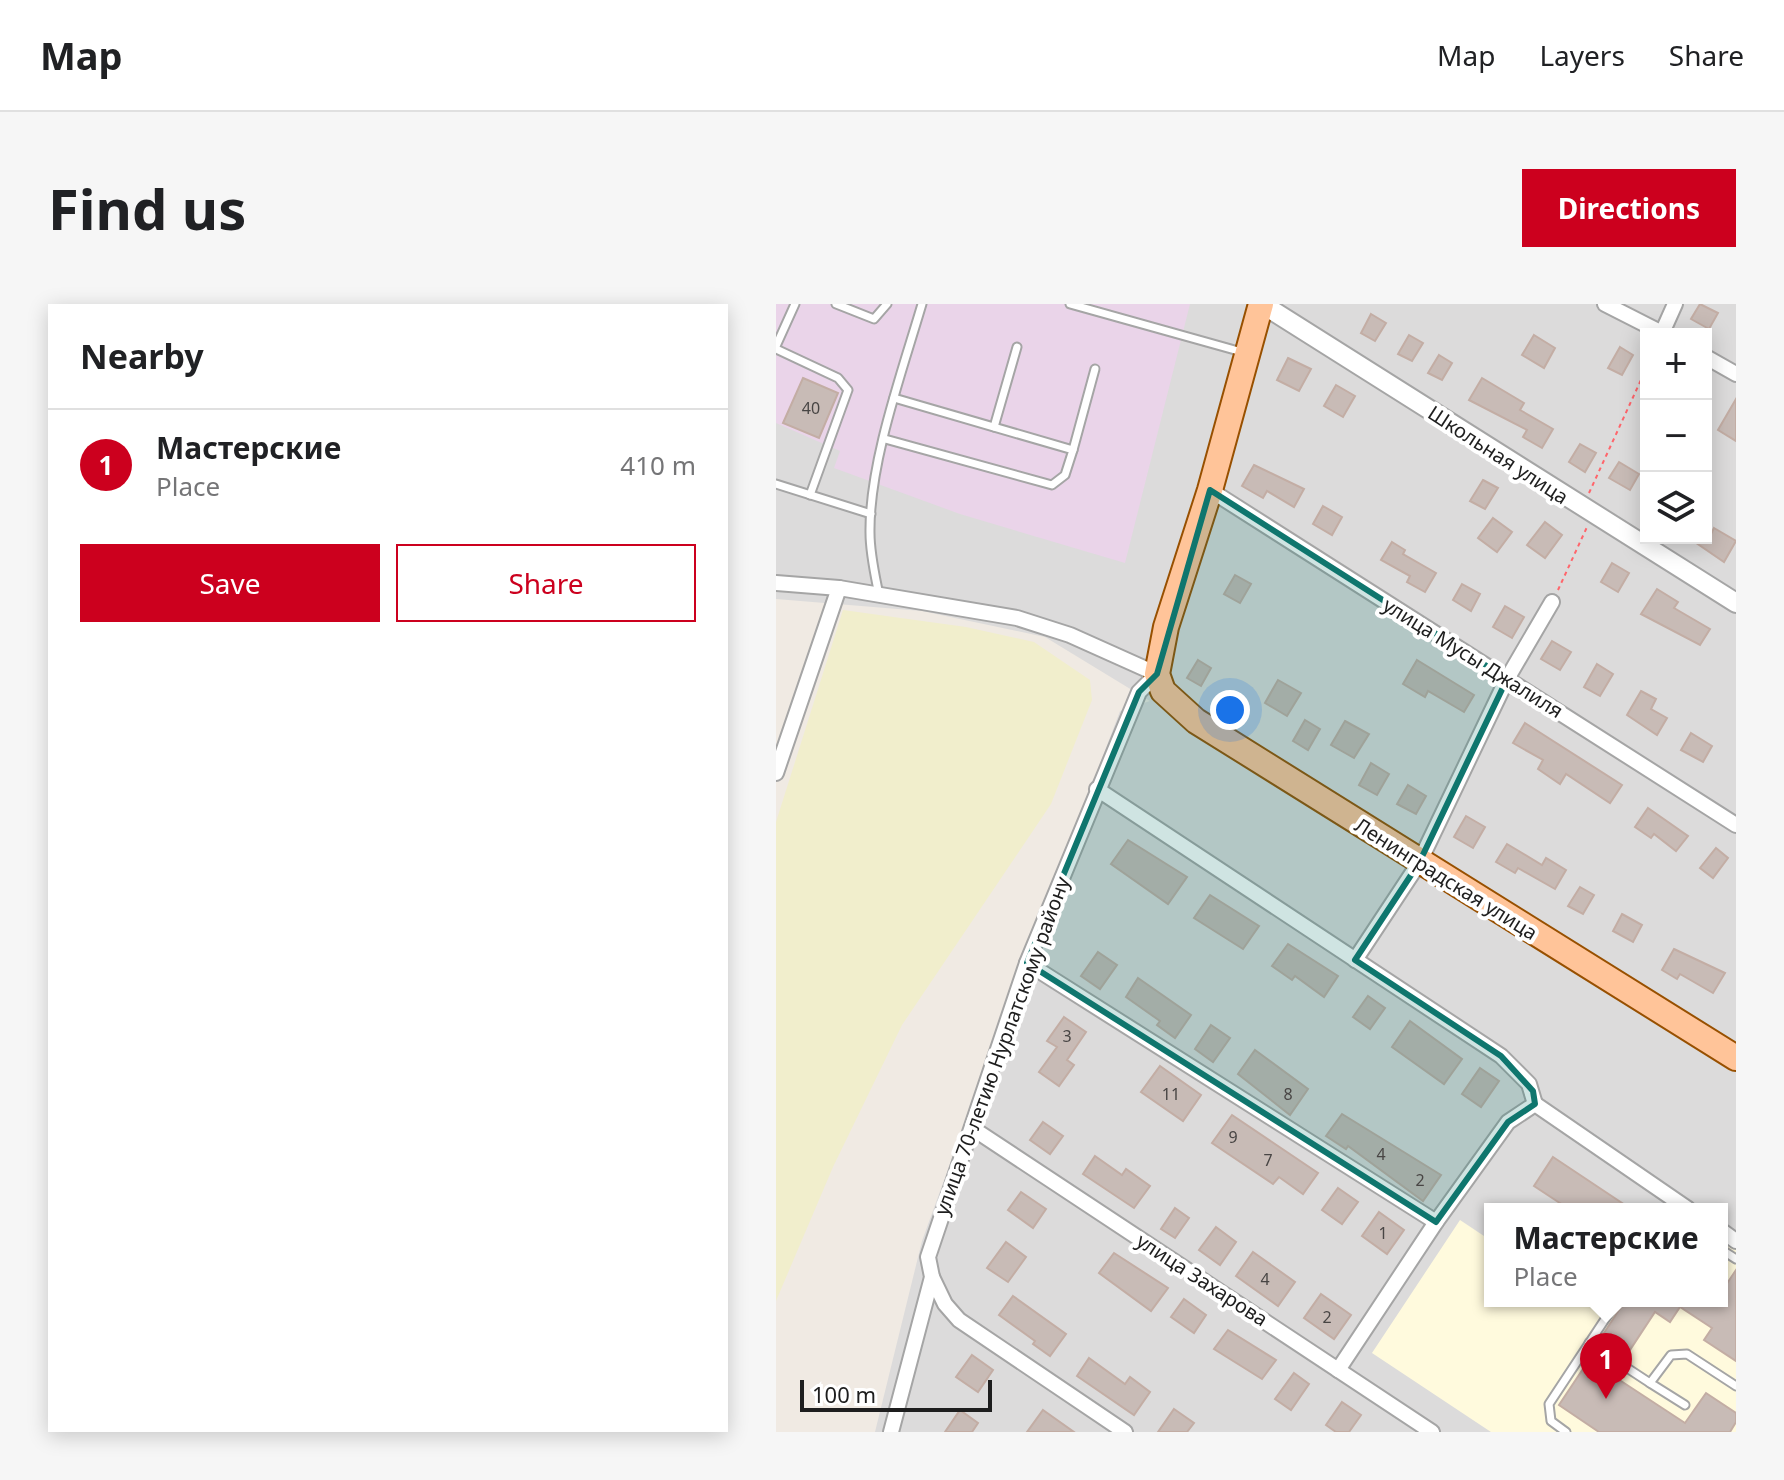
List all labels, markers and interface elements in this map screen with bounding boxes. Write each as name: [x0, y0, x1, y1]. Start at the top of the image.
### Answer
text: Map: [40, 29, 123, 81]
text: Map: [1437, 36, 1495, 74]
text: Layers: [1539, 36, 1625, 74]
text: Share: [1669, 36, 1744, 74]
button: Directions: [1522, 169, 1736, 247]
text: Find us: [48, 170, 246, 246]
map controls: [1640, 328, 1712, 544]
button: +: [1640, 328, 1712, 400]
text: Nearby: [80, 333, 204, 379]
house number: 40: [802, 397, 820, 419]
street label: Школьная улица: [1423, 399, 1574, 510]
button: −: [1640, 400, 1712, 472]
text: Мастерские: [156, 427, 341, 468]
text: 1: [99, 447, 113, 483]
text: 410 m: [620, 447, 696, 483]
text: Place: [156, 468, 220, 504]
button: layers: [1640, 472, 1712, 544]
button: Save: [80, 544, 380, 622]
button: Share: [396, 544, 696, 622]
street label: улица Мусы Джалиля: [1378, 591, 1569, 724]
your location: [1210, 690, 1250, 730]
street label: Ленинградская улица: [1350, 811, 1543, 946]
street label: улица 70-летию Нурлатскому району: [928, 872, 1076, 1219]
house number: 3: [1062, 1025, 1072, 1047]
house number: 11: [1162, 1083, 1180, 1105]
house number: 8: [1283, 1083, 1293, 1105]
house number: 9: [1228, 1126, 1238, 1148]
house number: 4: [1376, 1143, 1386, 1165]
house number: 7: [1263, 1149, 1273, 1171]
house number: 2: [1415, 1169, 1425, 1191]
popup: [1484, 1203, 1728, 1307]
text: Мастерские: [1513, 1217, 1699, 1258]
house number: 1: [1378, 1222, 1388, 1244]
street label: улица Захарова: [1131, 1227, 1273, 1332]
text: Place: [1513, 1258, 1578, 1294]
house number: 4: [1260, 1268, 1270, 1290]
house number: 2: [1322, 1306, 1332, 1328]
pin: 1: [1580, 1333, 1632, 1399]
scale bar: [800, 1376, 992, 1412]
text: 100 m: [812, 1379, 876, 1409]

